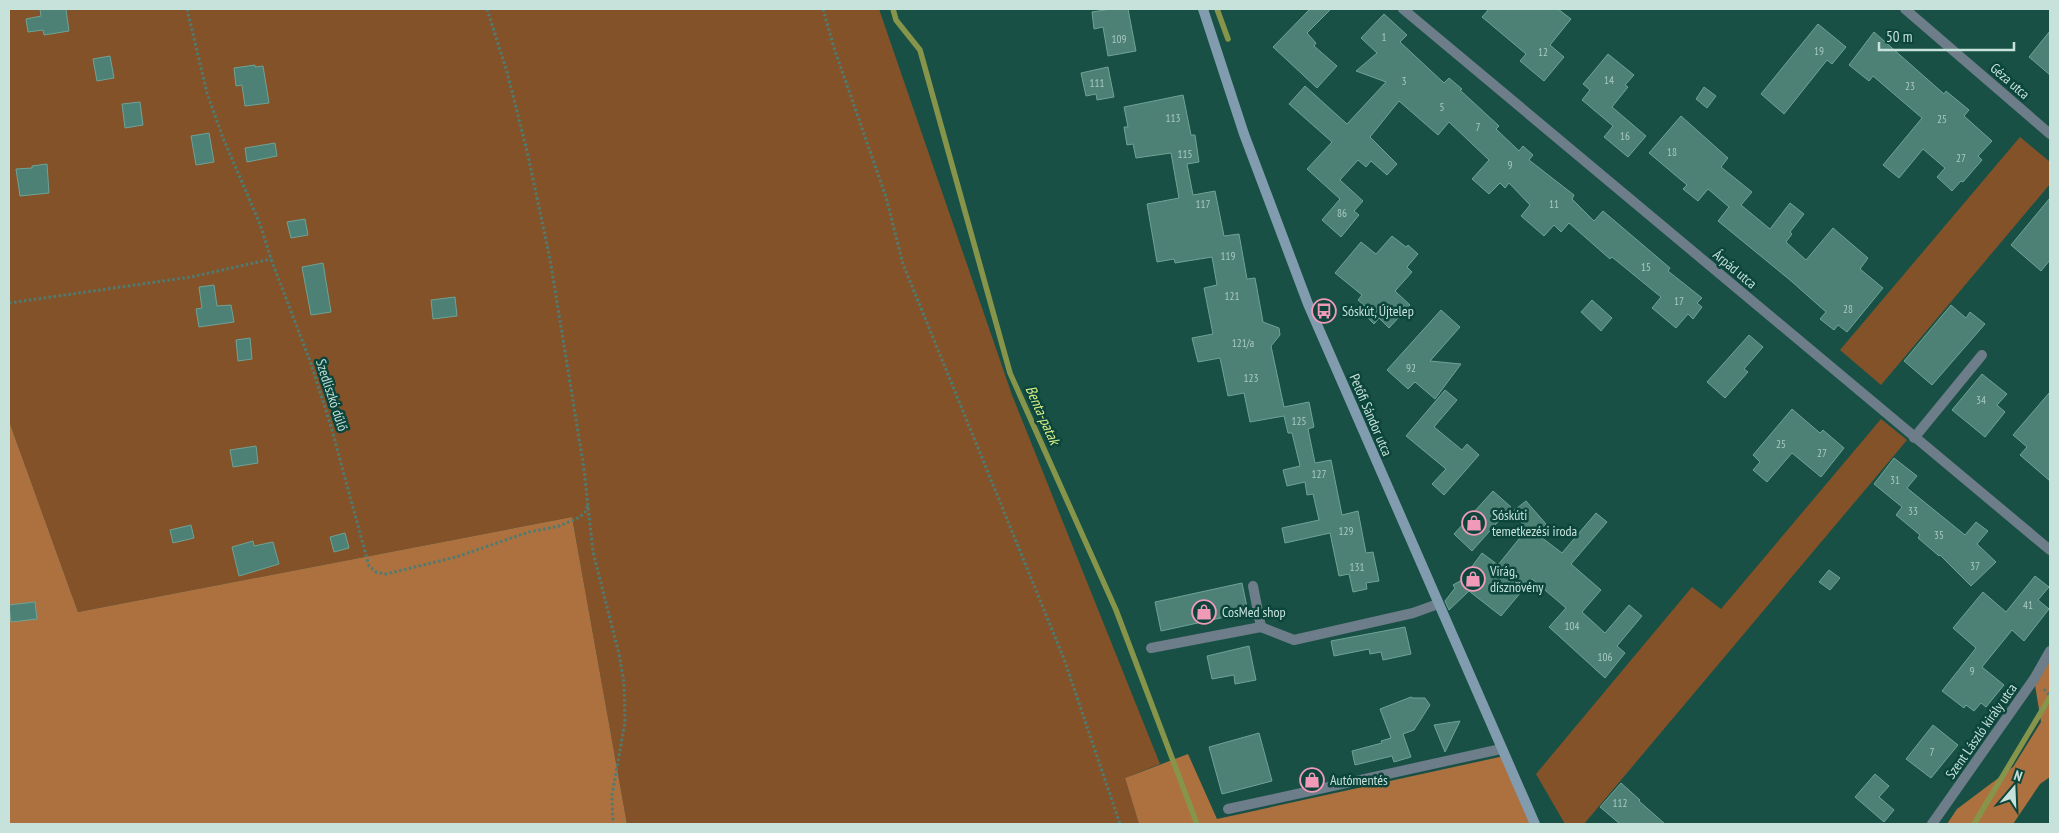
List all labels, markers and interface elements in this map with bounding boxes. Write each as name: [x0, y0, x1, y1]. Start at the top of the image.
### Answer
scale bar: [1879, 20, 2014, 52]
text: 50 m: [1886, 27, 1912, 46]
house number: 1: [1382, 30, 1387, 44]
house number: 109: [1112, 32, 1126, 46]
house number: 19: [1814, 44, 1824, 58]
house number: 12: [1538, 45, 1548, 59]
street label: Géza utca: [1987, 59, 2033, 103]
house number: 14: [1604, 73, 1614, 87]
house number: 3: [1402, 74, 1407, 88]
house number: 111: [1090, 76, 1104, 90]
house number: 23: [1905, 79, 1915, 93]
house number: 5: [1440, 100, 1445, 114]
house number: 113: [1166, 111, 1180, 125]
house number: 25: [1937, 112, 1947, 126]
house number: 7: [1476, 120, 1481, 134]
house number: 16: [1620, 129, 1630, 143]
house number: 18: [1667, 145, 1677, 159]
house number: 115: [1178, 147, 1192, 161]
house number: 27: [1956, 151, 1966, 165]
house number: 9: [1508, 158, 1513, 172]
house number: 117: [1196, 197, 1210, 211]
house number: 11: [1549, 197, 1559, 211]
house number: 86: [1337, 206, 1347, 220]
street label: Árpád utca: [1709, 246, 1761, 292]
house number: 119: [1221, 249, 1235, 263]
house number: 15: [1641, 260, 1651, 274]
house number: 121: [1225, 289, 1239, 303]
house number: 17: [1674, 294, 1684, 308]
bus stop icon: Sóskút, Újtelep: [1311, 298, 1337, 324]
place label: Sóskút, Újtelep: [1342, 302, 1414, 320]
house number: 28: [1843, 302, 1853, 316]
house number: 121/a: [1232, 336, 1254, 350]
street label: Szedliszkó dűlő: [312, 357, 352, 433]
house number: 92: [1406, 361, 1416, 375]
house number: 123: [1244, 371, 1258, 385]
street label: Petőfi Sándor utca: [1346, 371, 1396, 459]
water label: Benta-patak: [1022, 382, 1065, 450]
house number: 34: [1976, 393, 1986, 407]
house number: 125: [1292, 414, 1306, 428]
house number: 25: [1776, 437, 1786, 451]
house number: 27: [1817, 446, 1827, 460]
house number: 127: [1312, 467, 1326, 481]
house number: 31: [1890, 473, 1900, 487]
house number: 33: [1908, 504, 1918, 518]
place label: Sóskúti temetkezési iroda: [1492, 506, 1577, 540]
shop icon: Sóskúti temetkezési iroda: [1461, 510, 1487, 536]
house number: 129: [1339, 524, 1353, 538]
house number: 35: [1934, 528, 1944, 542]
house number: 37: [1970, 559, 1980, 573]
house number: 131: [1350, 560, 1364, 574]
place label: Virág, dísznövény: [1489, 562, 1544, 596]
shop icon: Virág, dísznövény: [1460, 566, 1486, 592]
house number: 41: [2023, 598, 2033, 612]
shop icon: CosMed shop: [1191, 599, 1217, 625]
place label: CosMed shop: [1222, 603, 1286, 621]
house number: 104: [1565, 619, 1579, 633]
house number: 106: [1598, 650, 1612, 664]
house number: 9: [1970, 664, 1975, 678]
street label: Szent László király utca: [1941, 680, 2021, 782]
house number: 7: [1930, 745, 1935, 759]
north arrow: [1989, 763, 2039, 813]
text: N: [2012, 766, 2025, 785]
shop icon: Autómentés: [1299, 767, 1325, 793]
place label: Autómentés: [1330, 771, 1388, 789]
house number: 112: [1613, 796, 1627, 810]

